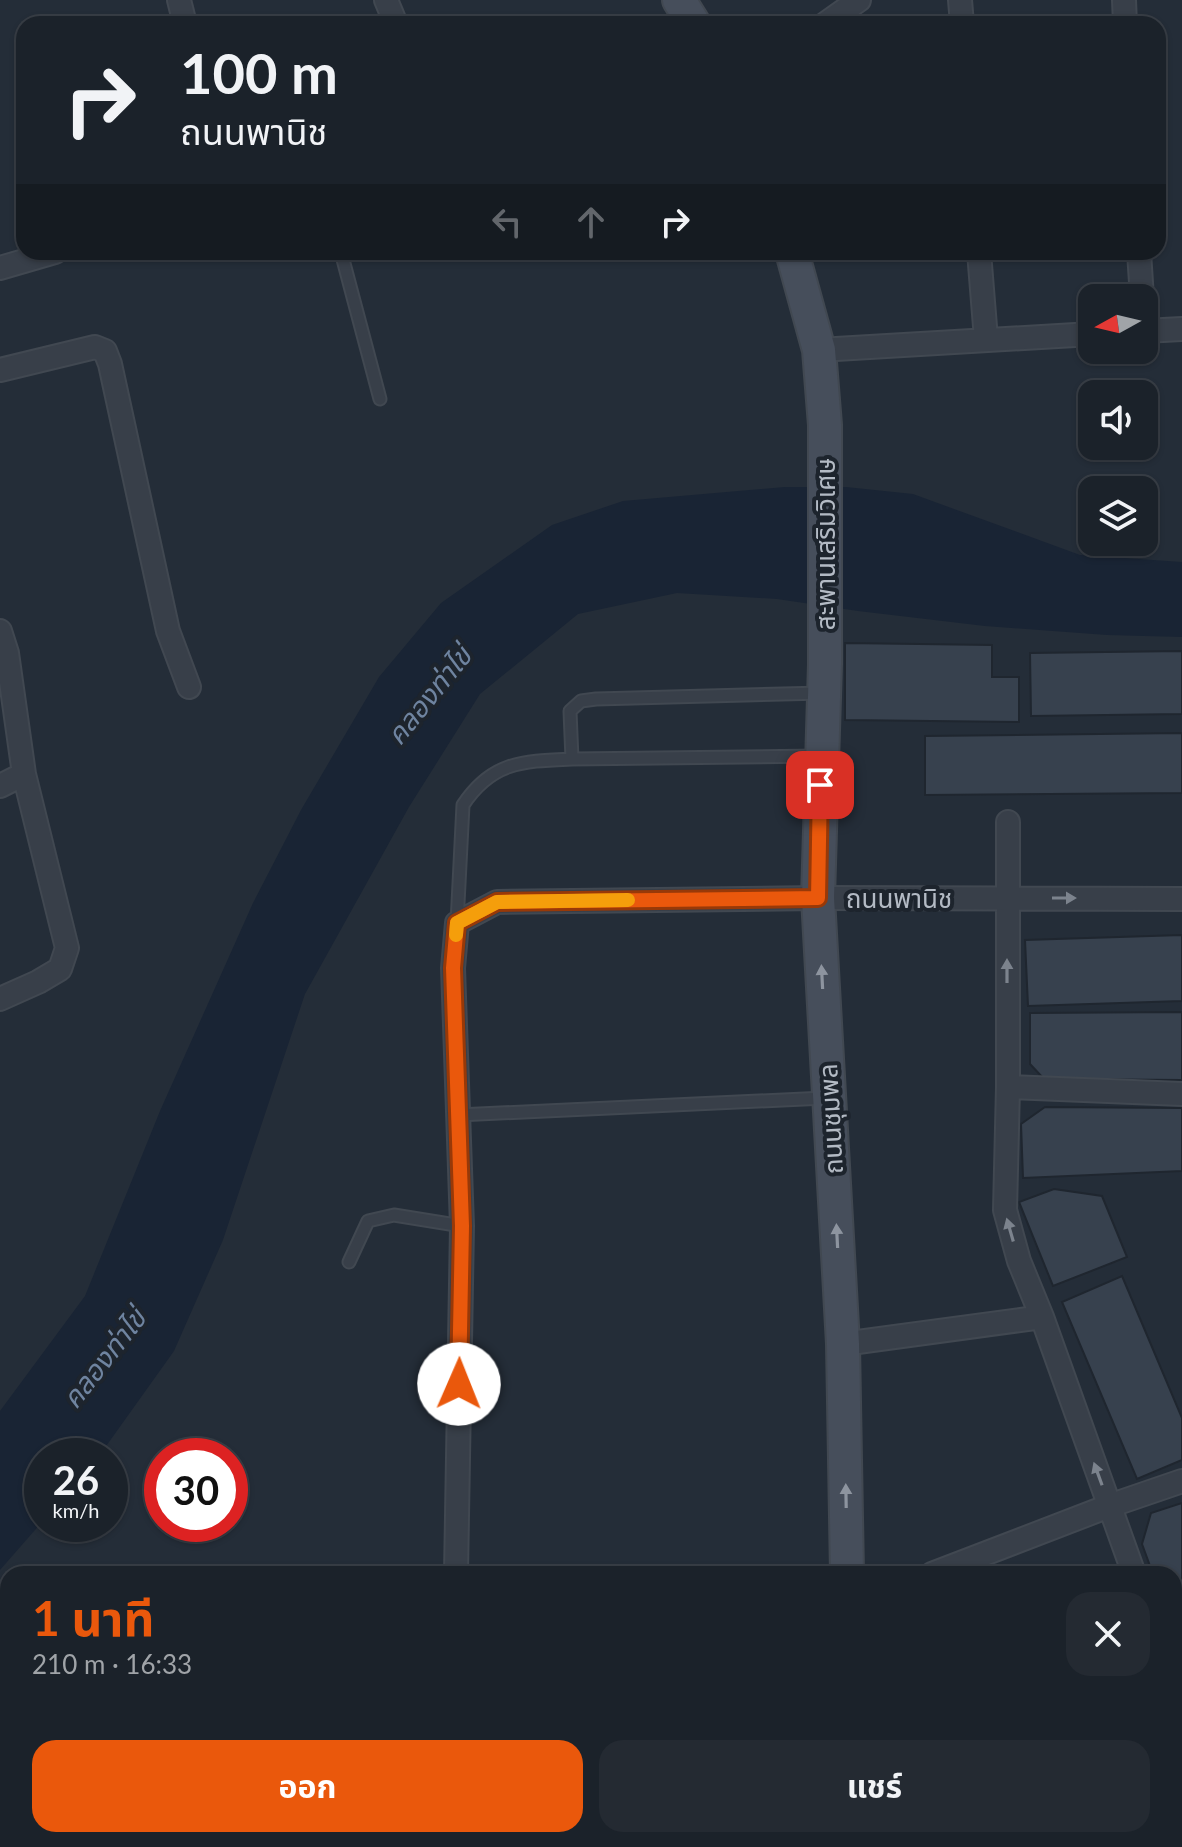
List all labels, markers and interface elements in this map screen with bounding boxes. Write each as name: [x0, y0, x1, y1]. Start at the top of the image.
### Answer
text: 100 m: [180, 39, 338, 106]
icon: right: [48, 48, 152, 152]
text: ถนนพานิช: [180, 109, 327, 153]
icon: left: [485, 200, 529, 244]
icon: ahead: [569, 200, 613, 244]
icon: right: [653, 200, 697, 244]
north arrow: [1078, 284, 1158, 364]
map controls: [1078, 284, 1158, 556]
button: sound: [1078, 380, 1158, 460]
street label: สะพานเสริมวิเศษ: [809, 458, 841, 630]
button: layers: [1078, 476, 1158, 556]
water label: คลองท่าไข่: [378, 636, 480, 751]
pin: [786, 751, 854, 819]
icon: arrive: [798, 763, 842, 807]
street label: ถนนพานิช: [846, 882, 952, 914]
one-way arrow: [1052, 892, 1077, 904]
one-way arrow: [1001, 958, 1014, 983]
one-way arrow: [816, 964, 829, 989]
street label: ถนนชุมพล: [811, 1063, 850, 1175]
one-way arrow: [1004, 1217, 1016, 1242]
one-way arrow: [830, 1223, 843, 1248]
water label: คลองท่าไข่: [54, 1298, 155, 1414]
position arrow: [417, 1342, 501, 1426]
speed limit sign: 30: [144, 1438, 248, 1542]
text: 26: [53, 1456, 99, 1504]
one-way arrow: [1091, 1462, 1103, 1486]
one-way arrow: [840, 1483, 852, 1508]
text: km/h: [53, 1498, 99, 1522]
text: 1 นาที: [32, 1589, 154, 1646]
button: close: [1066, 1592, 1150, 1676]
text: 210 m · 16:33: [32, 1648, 192, 1680]
button: ออก: [32, 1740, 583, 1832]
button: แชร์: [599, 1740, 1150, 1832]

